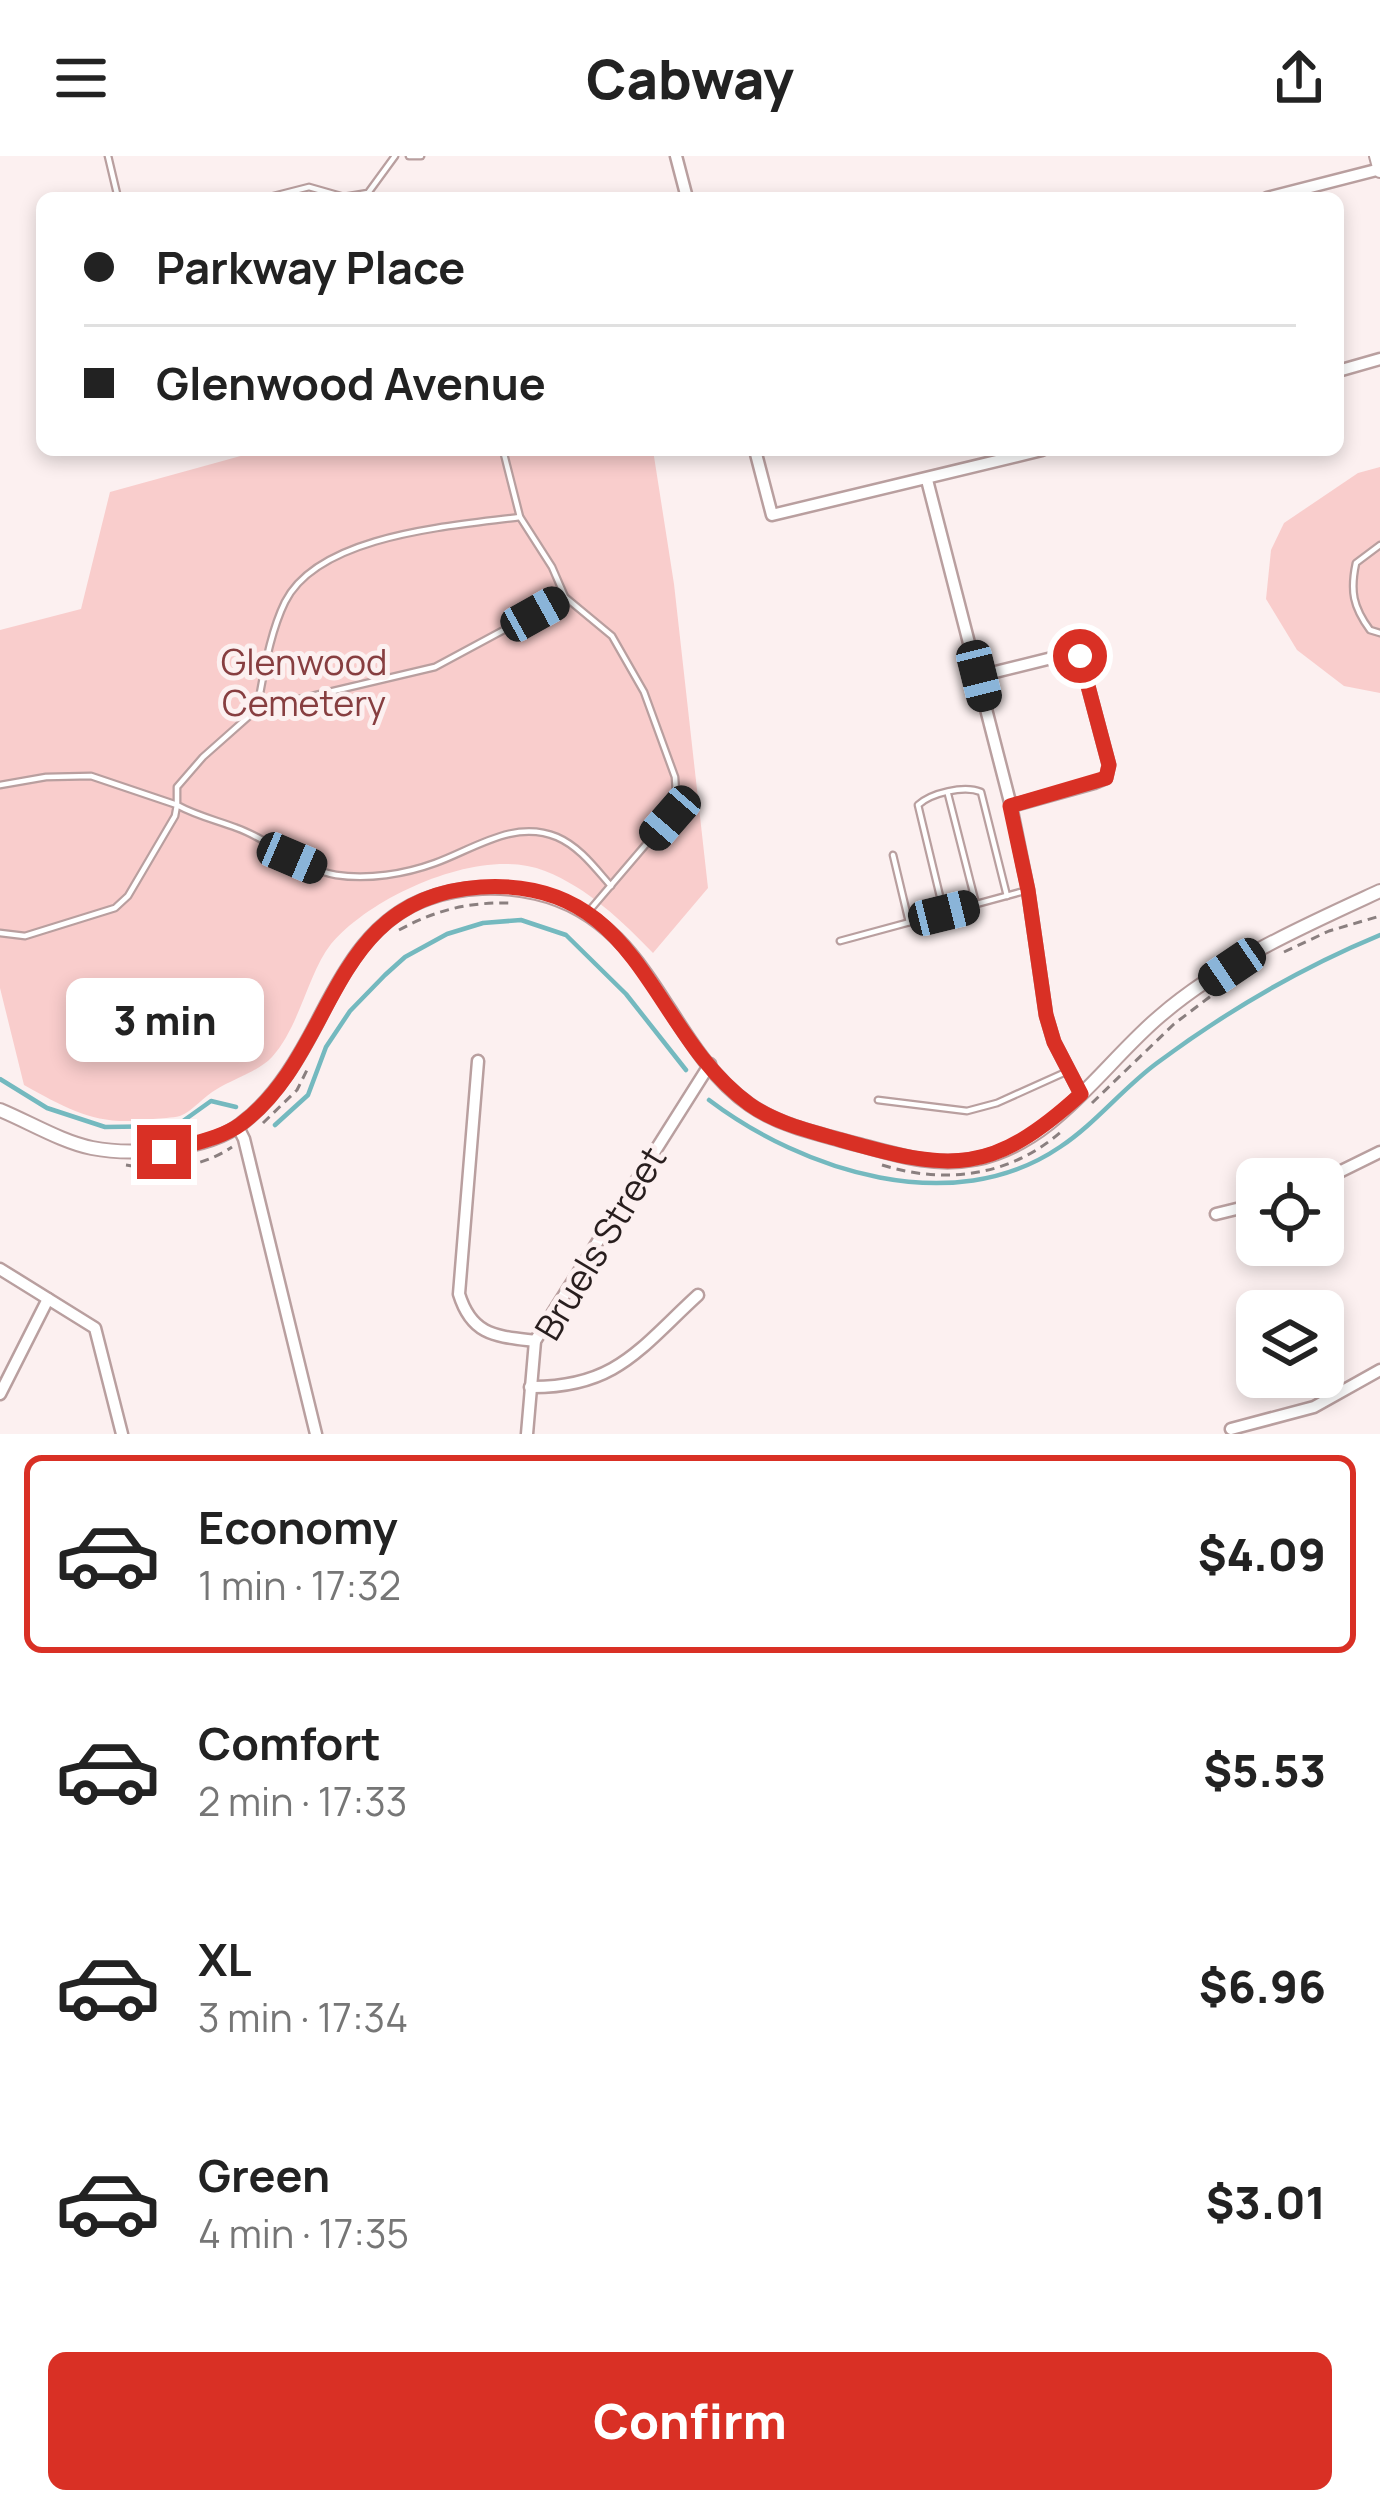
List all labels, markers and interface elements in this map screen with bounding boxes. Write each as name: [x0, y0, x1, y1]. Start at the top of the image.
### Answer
text: Cabway: [586, 41, 794, 115]
icon: menu: [48, 45, 114, 111]
icon: share: [1266, 45, 1332, 111]
text: Parkway Place: [156, 236, 465, 298]
text: Glenwood Avenue: [156, 352, 546, 414]
car: [495, 581, 575, 647]
route start: [1053, 629, 1107, 683]
park label: Glenwood Cemetery: [221, 637, 387, 727]
car: [953, 637, 1005, 715]
car: [633, 779, 707, 857]
car: [252, 827, 332, 889]
car: [905, 887, 983, 939]
car: [1192, 932, 1272, 1002]
callout: 3 min: [65, 978, 263, 1062]
text: 3 min: [114, 993, 216, 1047]
route end: [137, 1125, 191, 1179]
street label: Bruels Street: [523, 1137, 677, 1349]
map controls: [1236, 1158, 1344, 1398]
button: locate: [1236, 1158, 1344, 1266]
button: layers: [1236, 1290, 1344, 1398]
text: Economy: [198, 1496, 398, 1558]
icon: car: [54, 1500, 162, 1608]
text: $4.09: [1198, 1523, 1326, 1585]
text: 1 min · 17:32: [198, 1558, 401, 1612]
text: Comfort: [198, 1712, 381, 1774]
icon: car: [54, 1716, 162, 1824]
text: $5.53: [1203, 1739, 1326, 1801]
text: 2 min · 17:33: [198, 1774, 407, 1828]
text: XL: [198, 1928, 252, 1990]
icon: car: [54, 1932, 162, 2040]
text: $6.96: [1199, 1955, 1326, 2017]
text: 3 min · 17:34: [198, 1990, 408, 2044]
text: Green: [198, 2144, 330, 2206]
icon: car: [54, 2148, 162, 2256]
text: $3.01: [1205, 2171, 1326, 2233]
text: 4 min · 17:35: [198, 2206, 409, 2260]
button: Confirm: [48, 2352, 1332, 2490]

